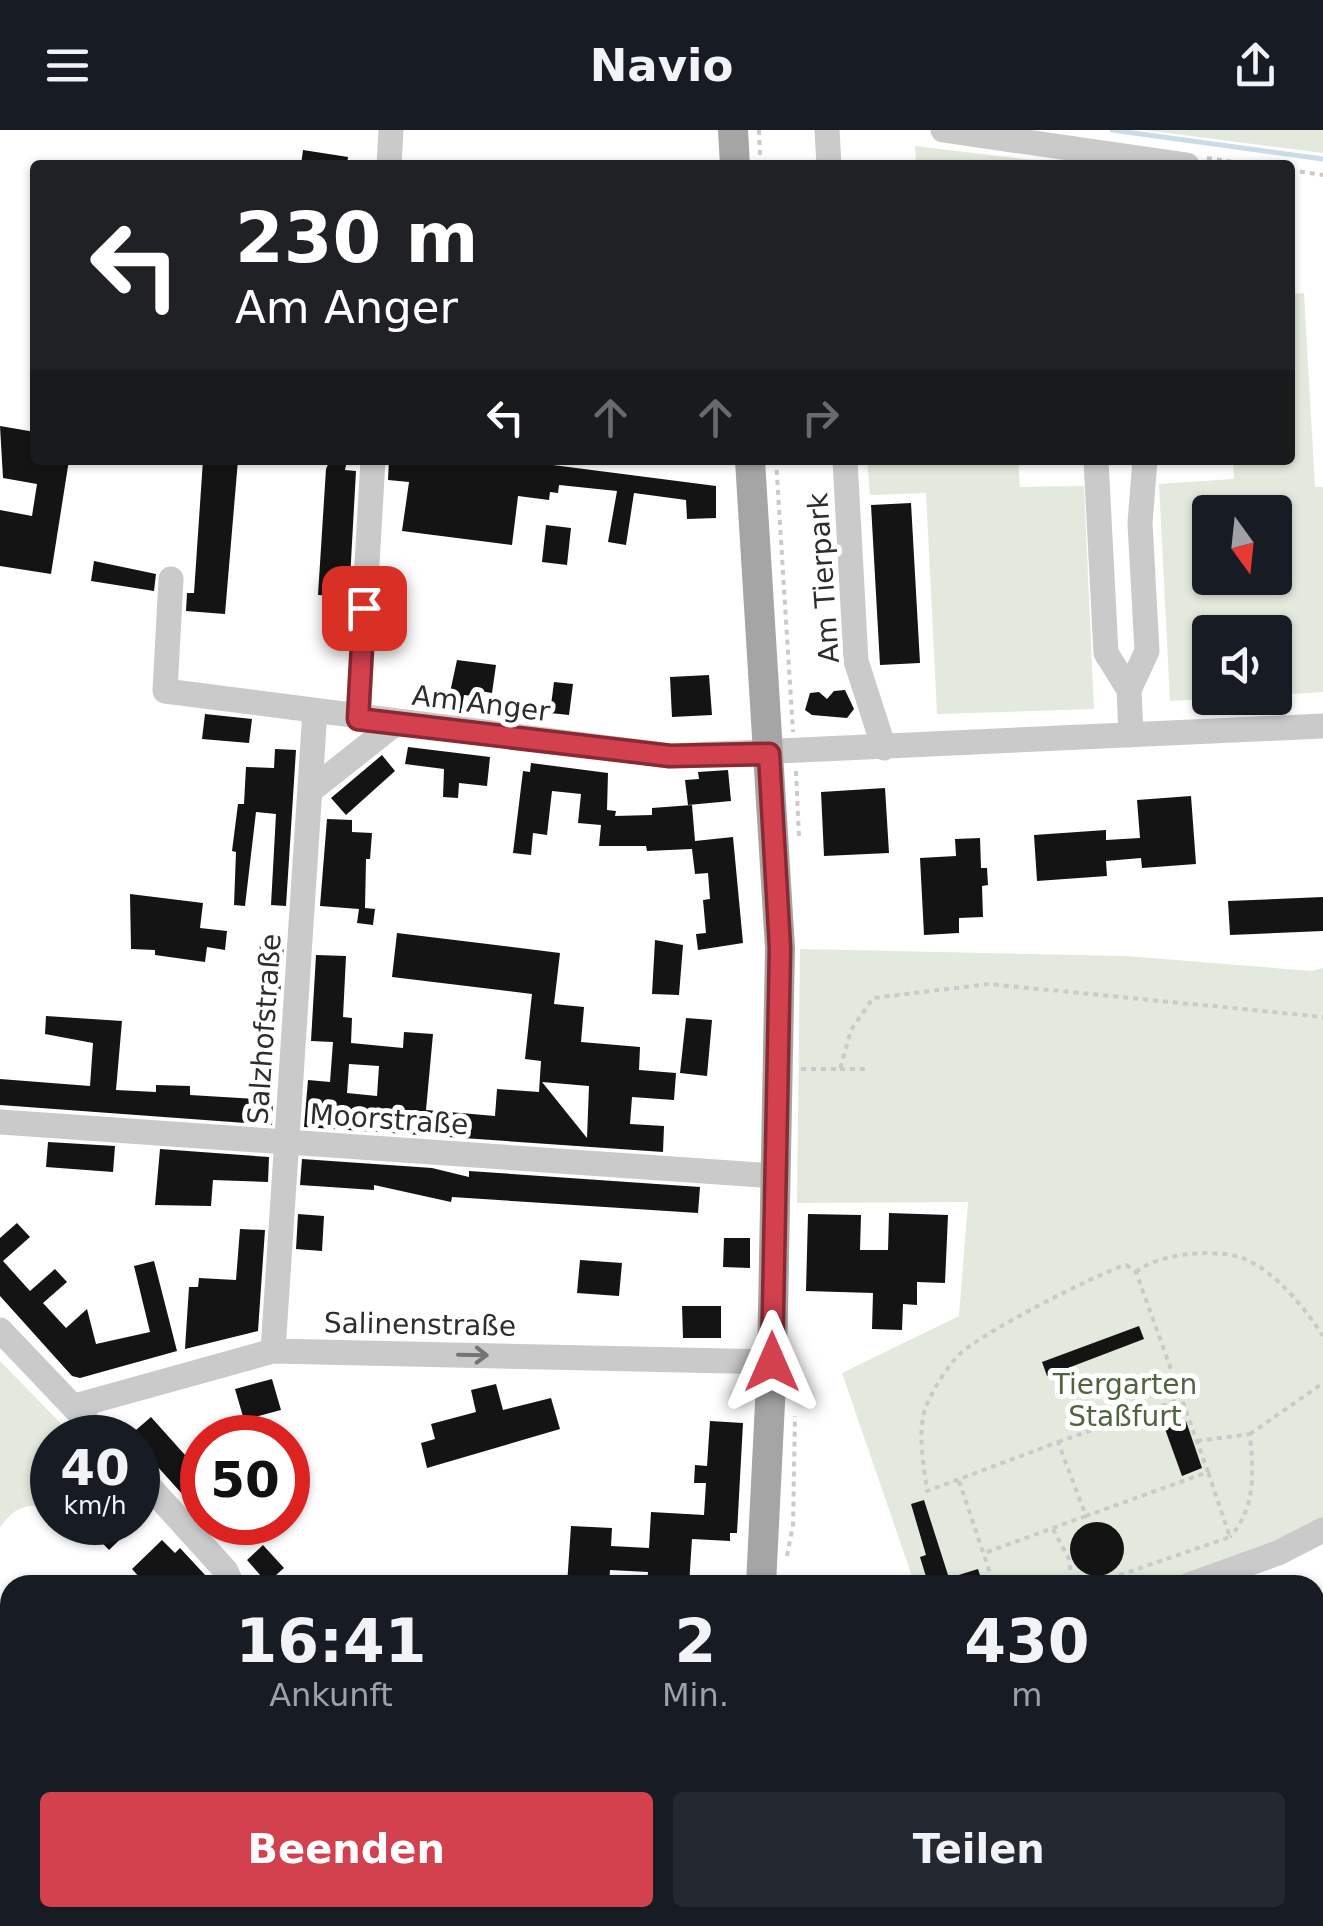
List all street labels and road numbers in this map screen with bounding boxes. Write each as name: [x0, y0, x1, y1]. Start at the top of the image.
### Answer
street label: Am Tierpark: [801, 491, 846, 664]
street label: Am Anger: [410, 679, 552, 728]
street label: Salzhofstraße: [241, 932, 288, 1126]
street label: Moorstraße: [308, 1097, 469, 1142]
street label: Salinenstraße: [324, 1306, 516, 1343]

